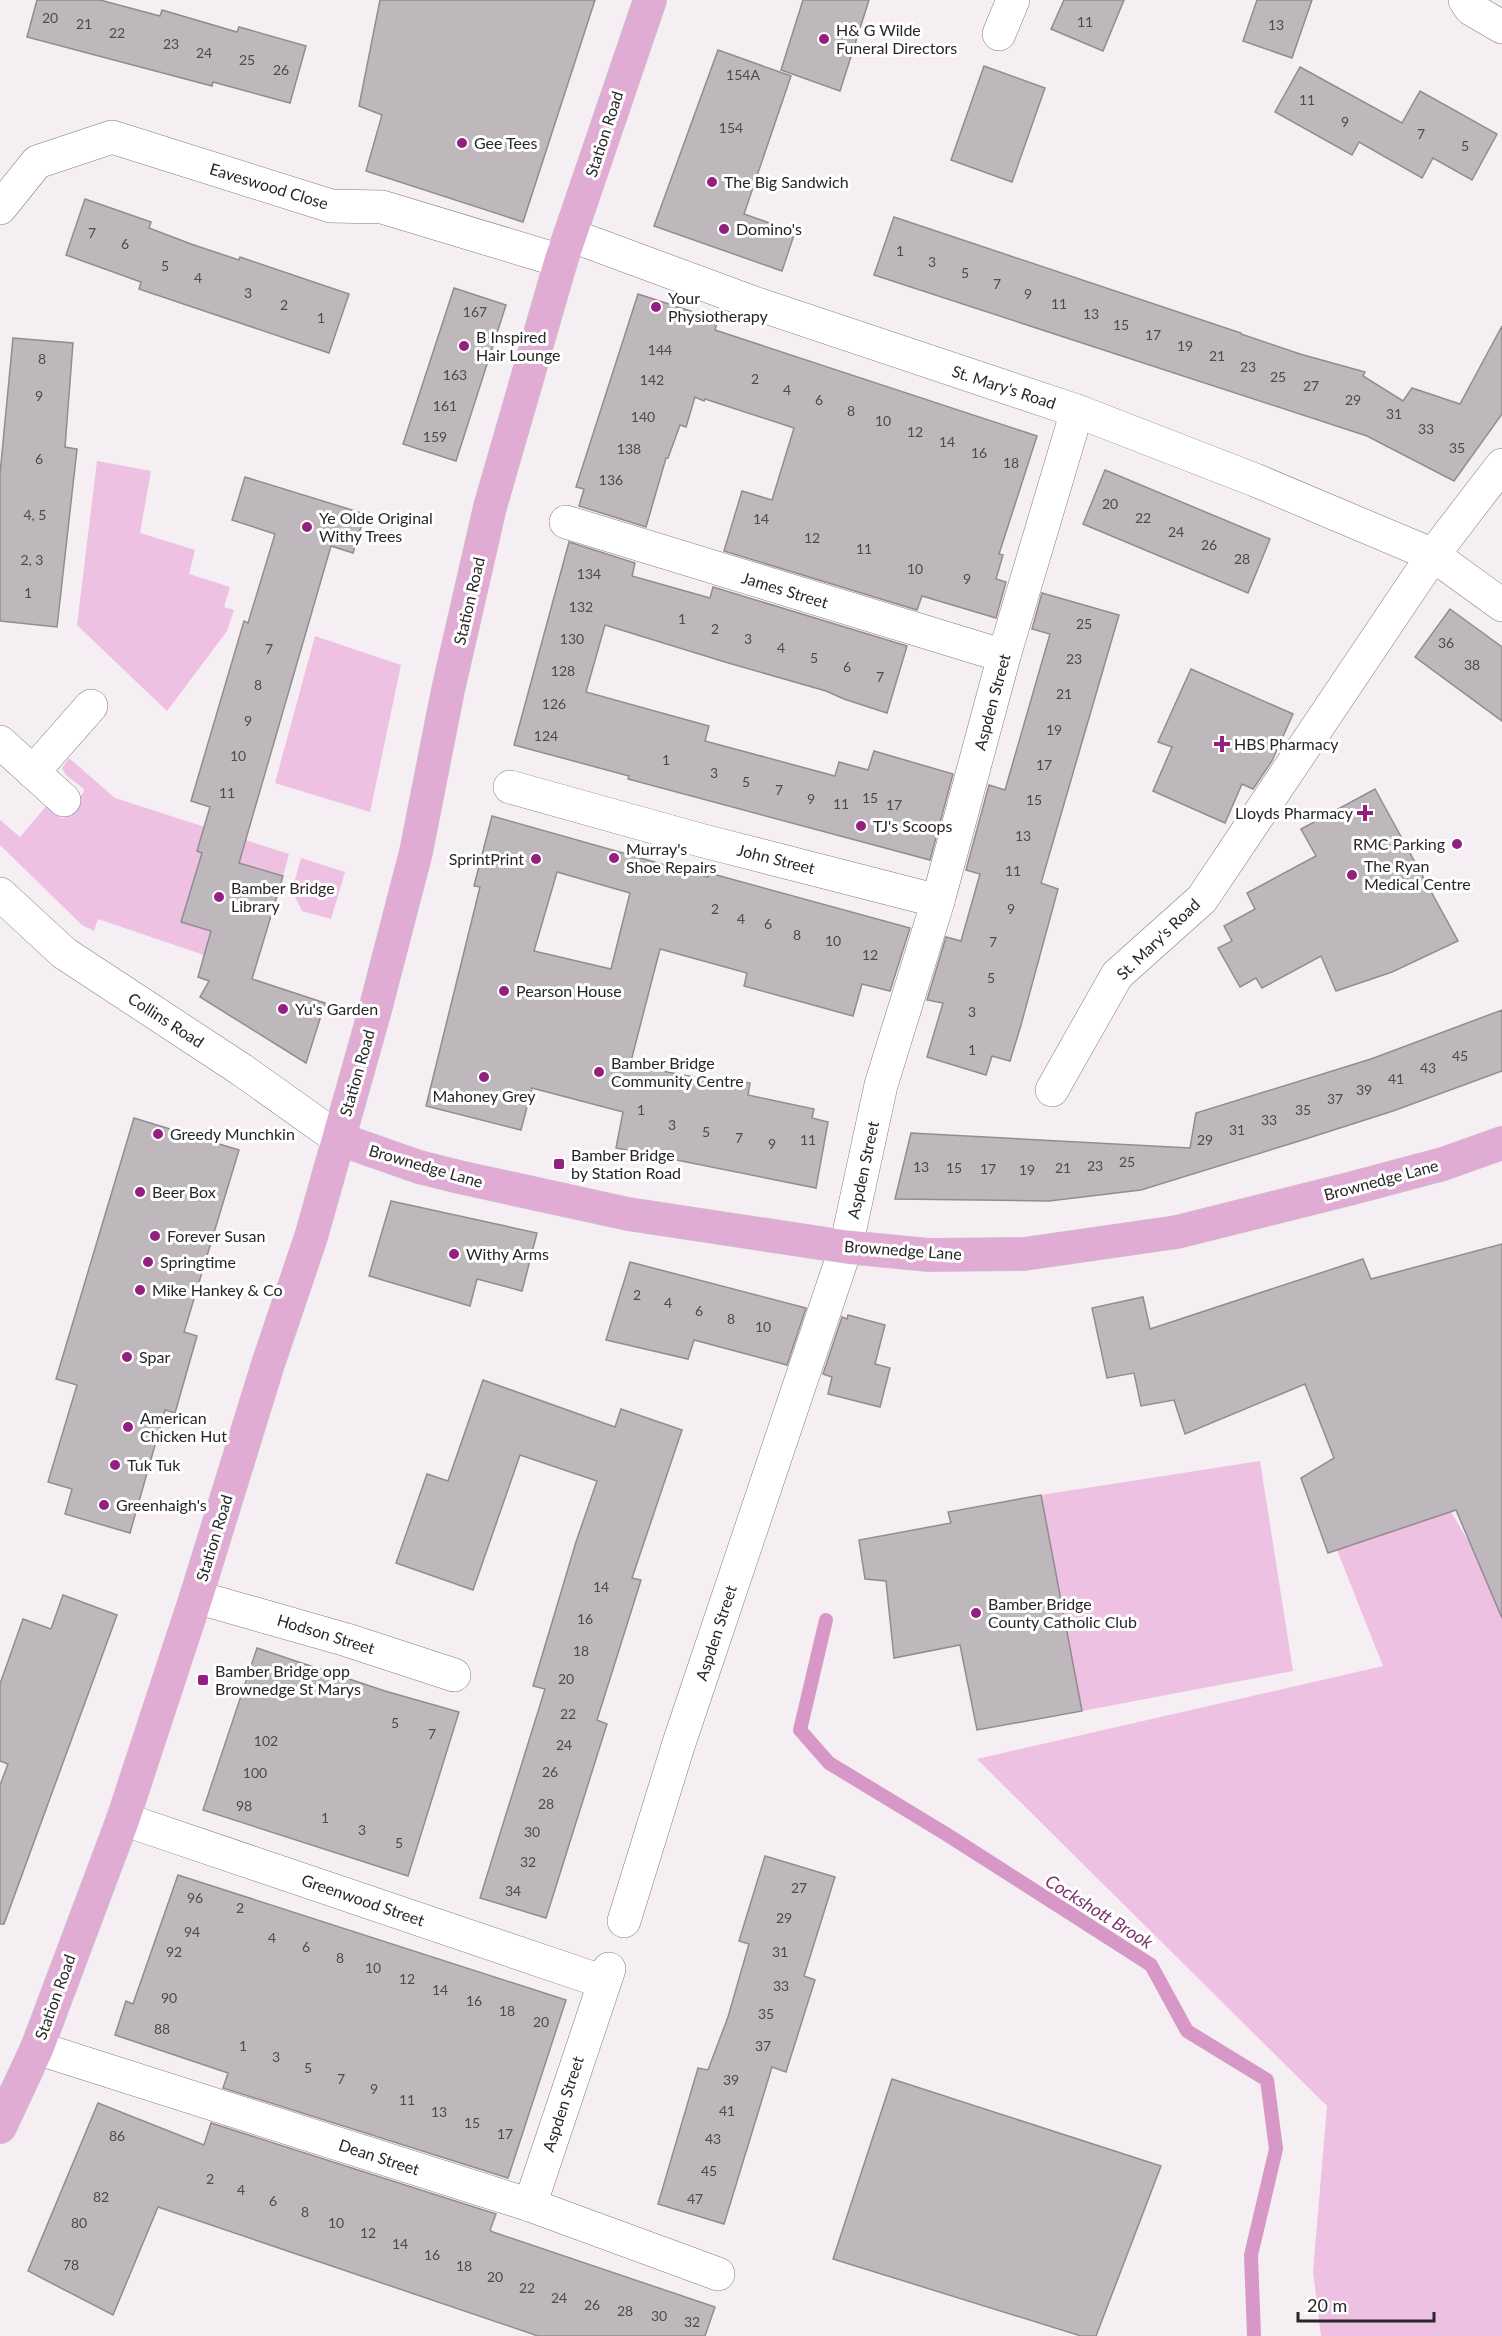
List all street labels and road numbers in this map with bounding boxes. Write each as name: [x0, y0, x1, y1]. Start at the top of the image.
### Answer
street label: Station Road: [581, 88, 626, 179]
street label: Eaveswood Close: [208, 158, 331, 213]
street label: St. Mary's Road: [950, 361, 1059, 412]
street label: Station Road: [449, 555, 488, 647]
street label: James Street: [740, 567, 831, 612]
street label: Aspden Street: [969, 651, 1014, 752]
street label: John Street: [735, 840, 817, 877]
street label: St. Mary's Road: [1112, 894, 1203, 983]
street label: Collins Road: [125, 988, 208, 1051]
street label: Station Road: [335, 1027, 378, 1118]
street label: Aspden Street: [843, 1119, 882, 1220]
street label: Brownedge Lane: [367, 1140, 485, 1191]
street label: Brownedge Lane: [1322, 1155, 1440, 1204]
street label: Brownedge Lane: [844, 1236, 962, 1263]
street label: Station Road: [191, 1492, 236, 1583]
street label: Aspden Street: [691, 1582, 740, 1683]
street label: Hodson Street: [275, 1610, 378, 1657]
street label: Greenwood Street: [299, 1870, 427, 1930]
street label: Station Road: [30, 1952, 79, 2042]
street label: Aspden Street: [538, 2053, 587, 2154]
street label: Dean Street: [336, 2135, 422, 2179]

